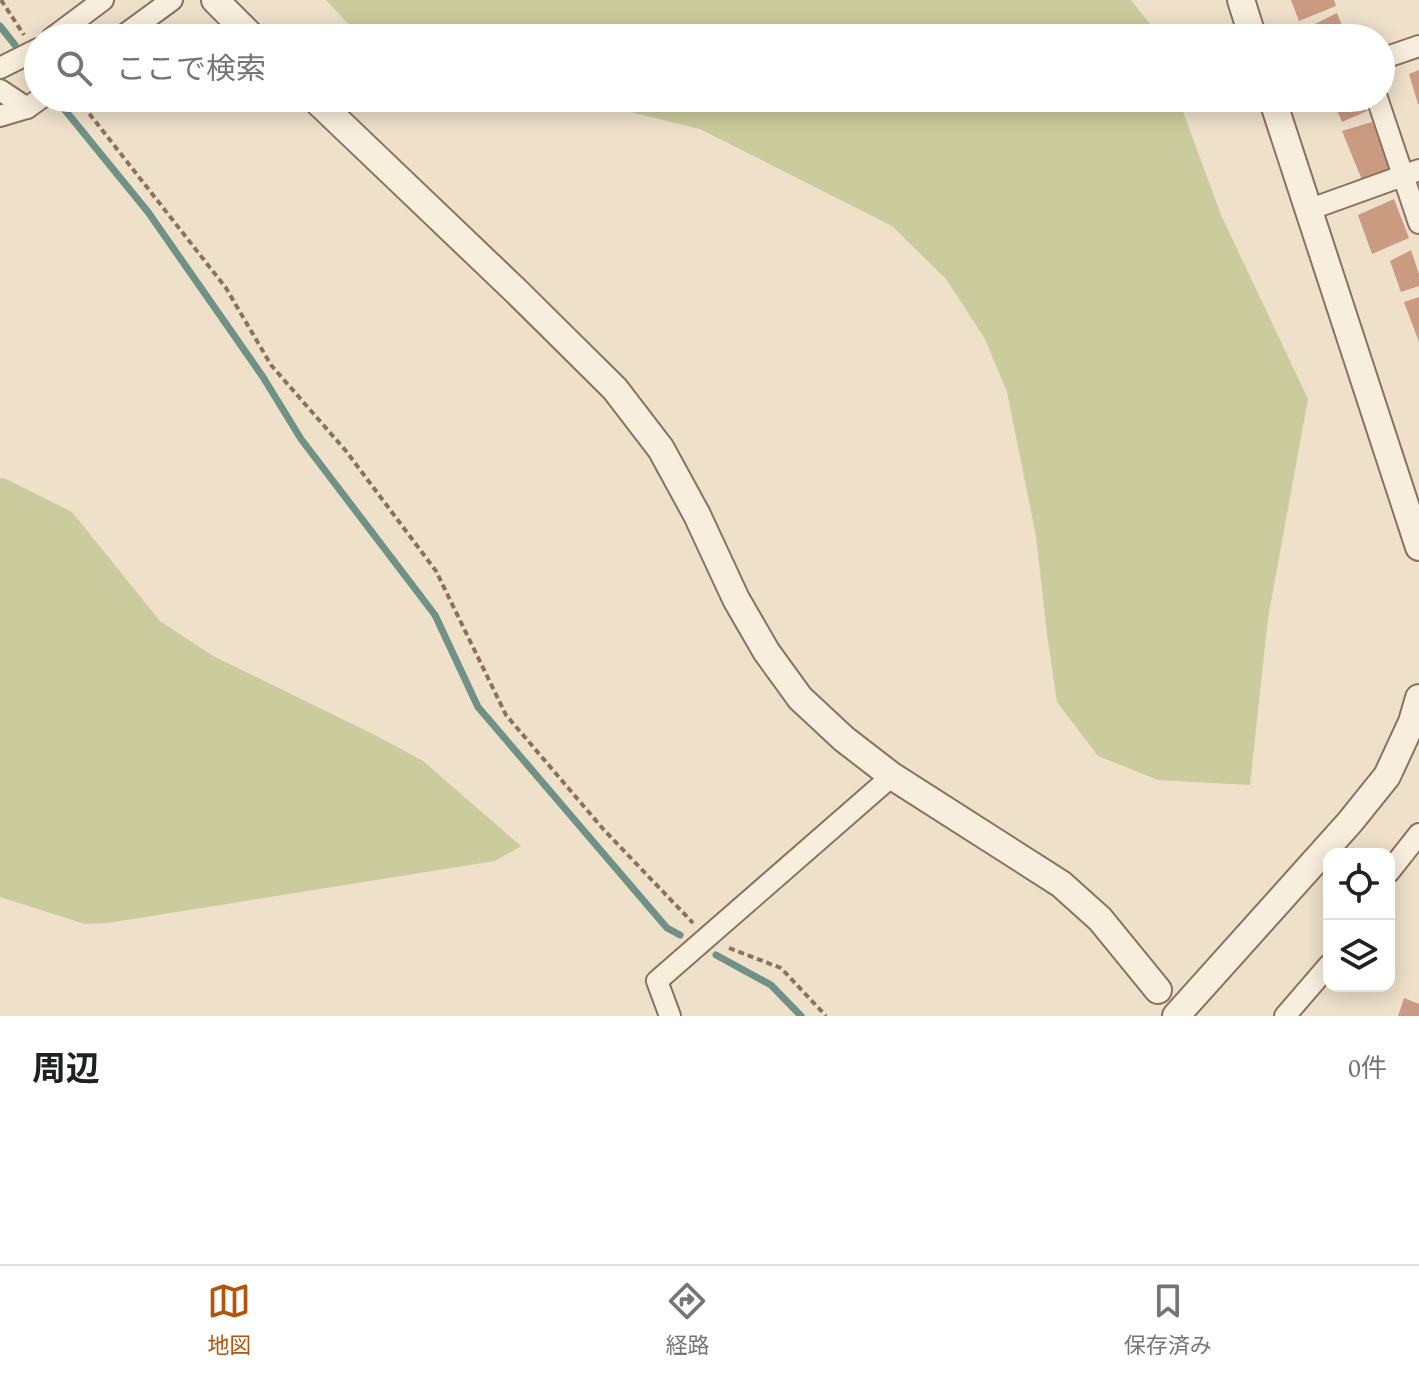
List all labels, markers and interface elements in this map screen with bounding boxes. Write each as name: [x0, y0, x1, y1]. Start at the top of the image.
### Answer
search box: [24, 24, 1395, 112]
icon: search: [52, 46, 96, 90]
text: ここで検索: [116, 47, 266, 93]
map controls: [1323, 848, 1395, 992]
button: locate: [1323, 848, 1395, 920]
button: layers: [1323, 920, 1395, 992]
text: 周辺: [32, 1044, 100, 1096]
text: 0件: [1348, 1049, 1387, 1089]
tab: 地図: [207, 1279, 251, 1363]
tab: 経路: [665, 1279, 710, 1363]
tab: 保存済み: [1124, 1279, 1212, 1363]

